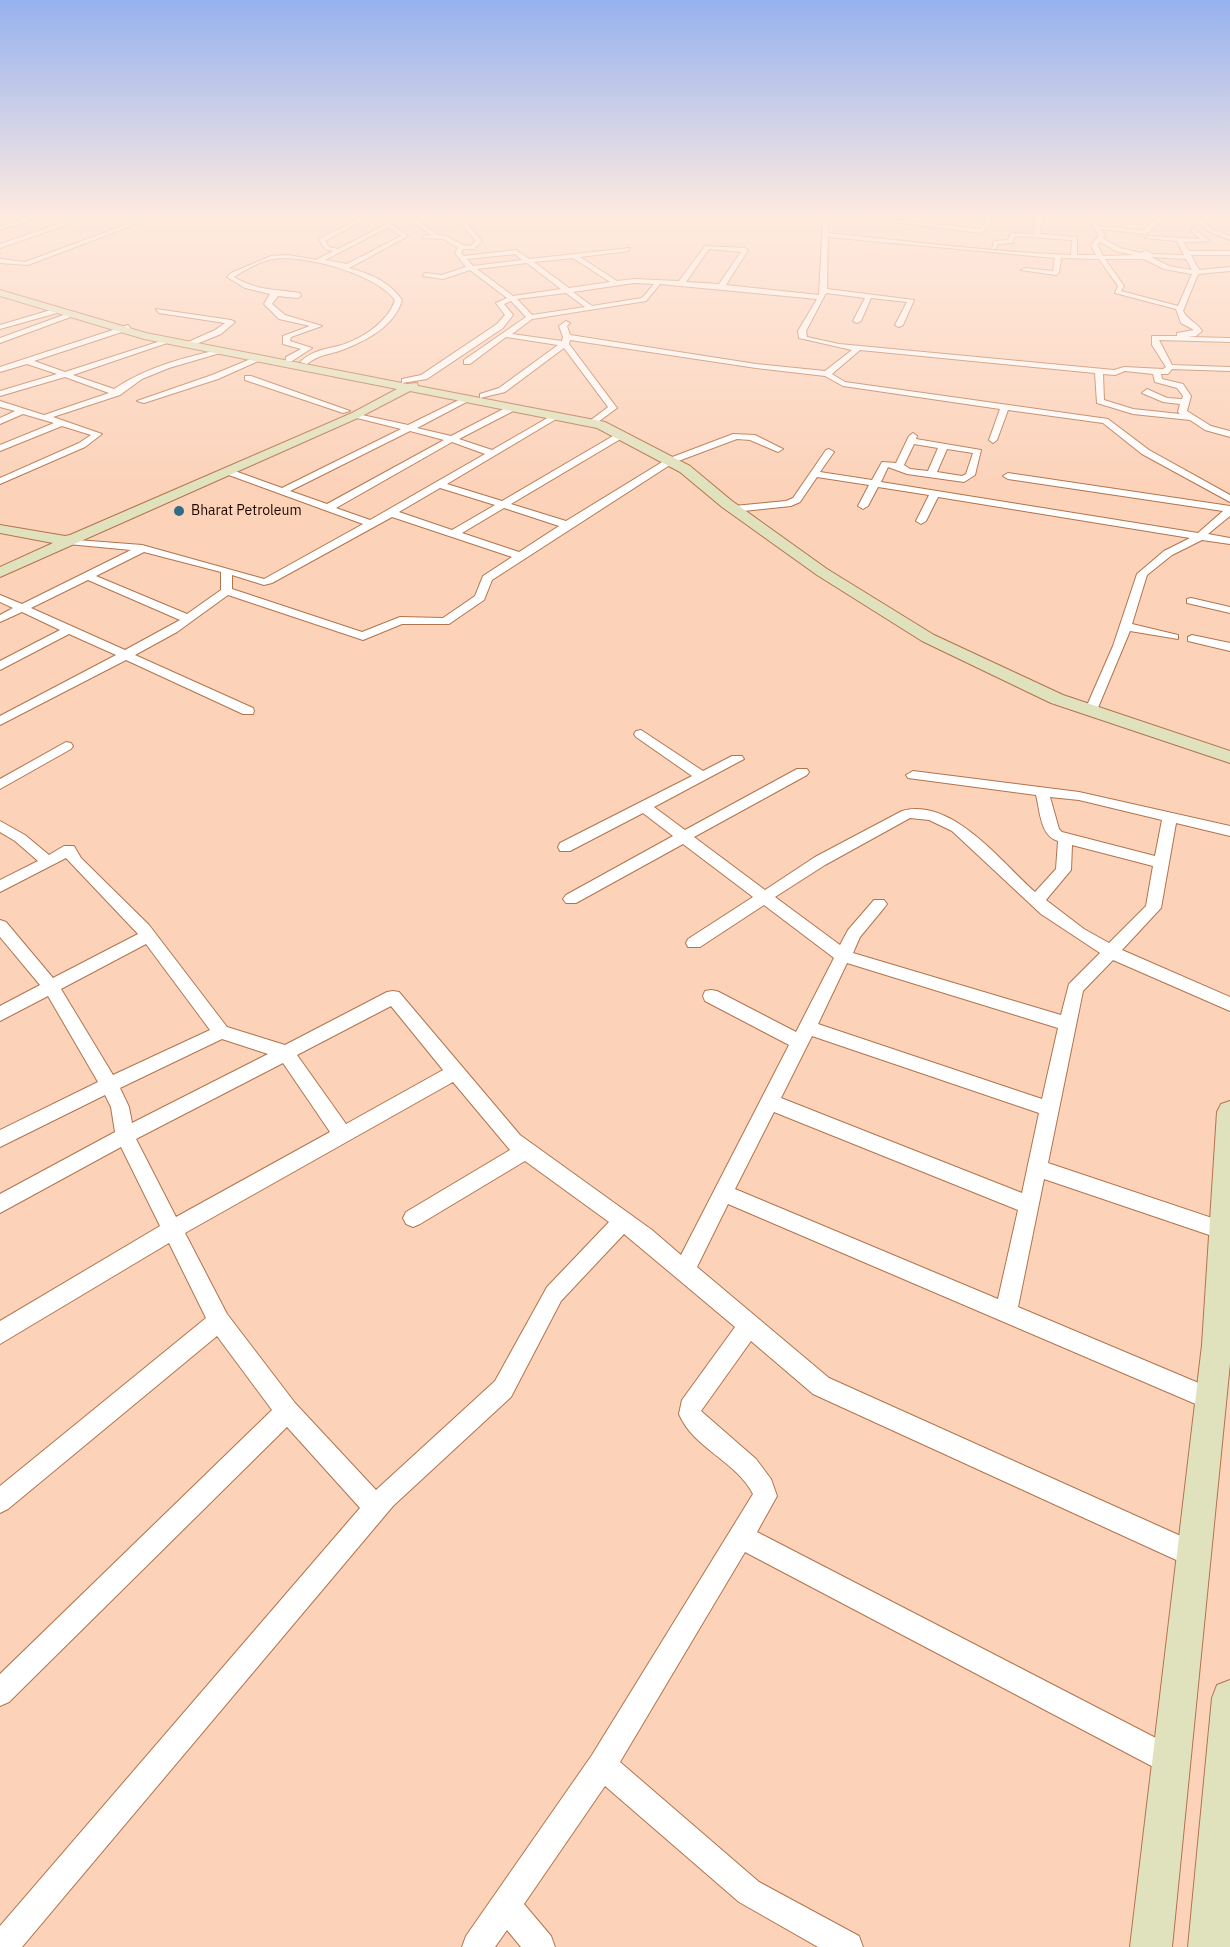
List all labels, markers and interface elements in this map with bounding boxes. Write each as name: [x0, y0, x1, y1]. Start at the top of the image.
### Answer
place label: Bharat Petroleum: [191, 503, 302, 519]
marker: Bharat Petroleum: [172, 504, 186, 518]

